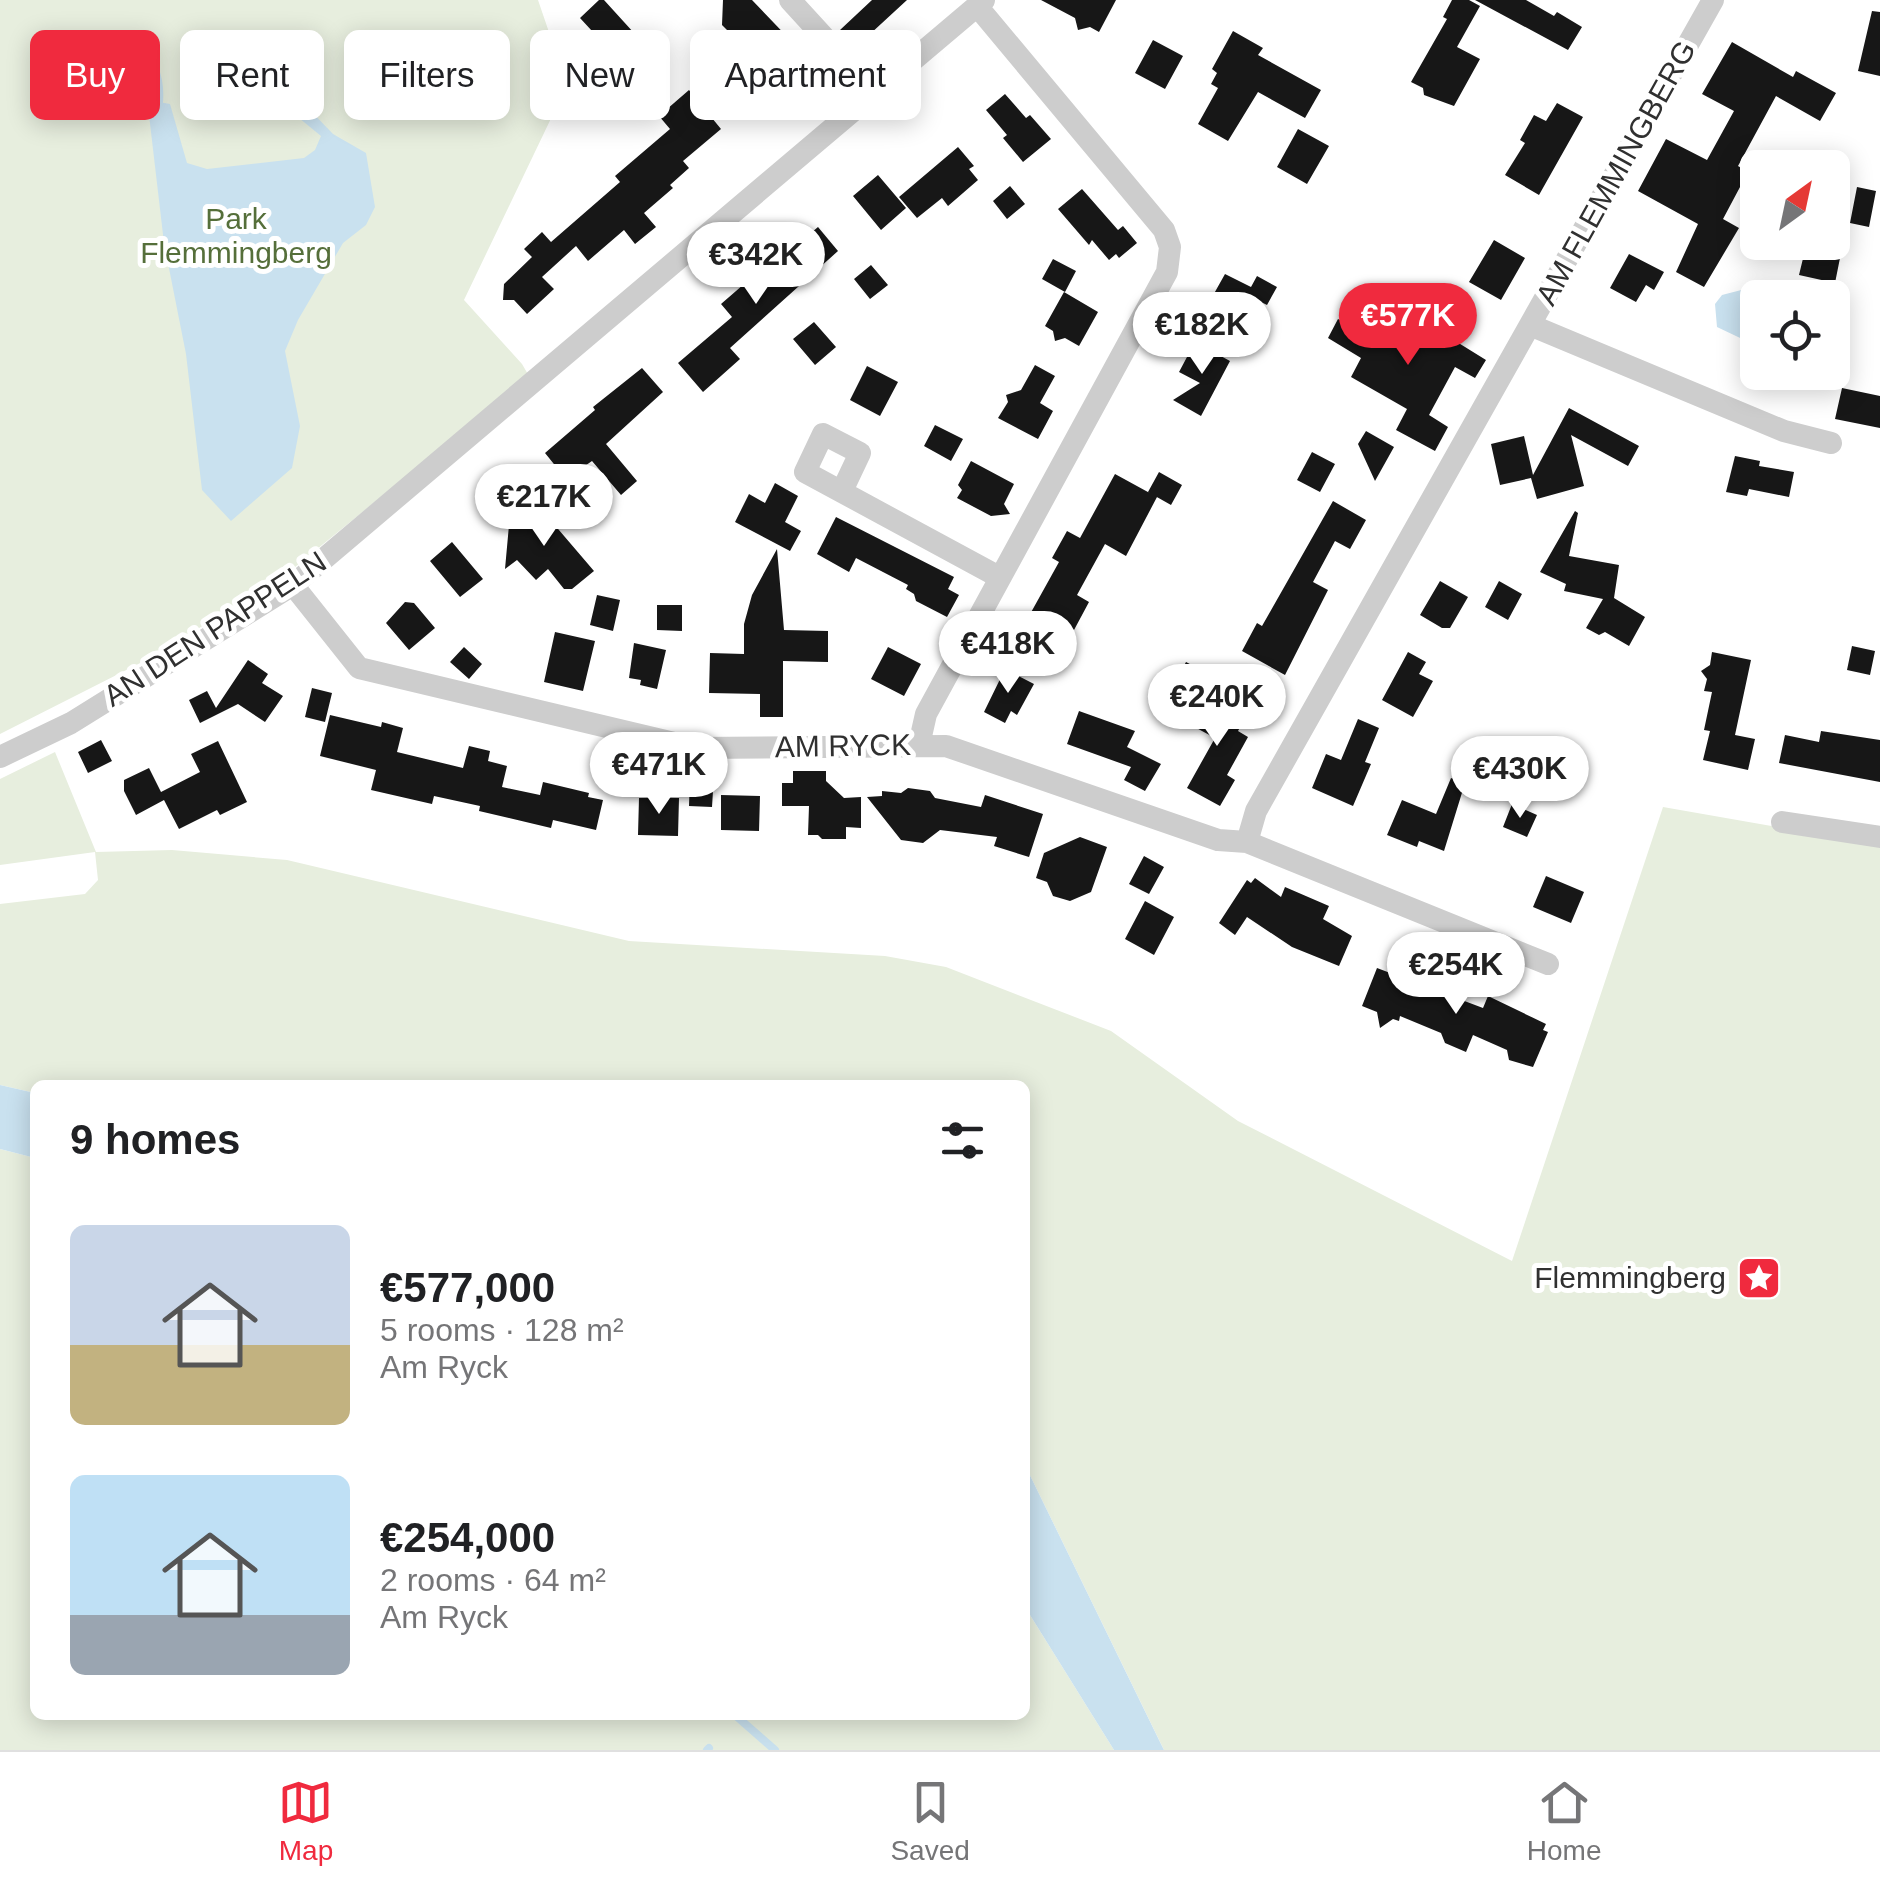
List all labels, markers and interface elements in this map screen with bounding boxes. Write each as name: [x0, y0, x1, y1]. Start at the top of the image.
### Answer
chip: Buy: [30, 30, 160, 120]
chip: Rent: [180, 30, 324, 120]
chip: Filters: [344, 30, 510, 120]
chip: New: [530, 30, 670, 120]
chip: Apartment: [690, 30, 921, 120]
street label: AM FLEMMINGBERG: [1529, 35, 1702, 311]
north arrow: [1740, 150, 1850, 260]
map controls: [1740, 150, 1850, 390]
park label: Park Flemmingberg: [140, 202, 332, 269]
pin: €342K: [686, 222, 826, 307]
text: €342K: [709, 236, 803, 272]
button: locate: [1740, 280, 1850, 390]
pin: €577K: [1338, 283, 1478, 368]
pin: €182K: [1132, 292, 1272, 377]
text: €577K: [1361, 297, 1455, 333]
text: €182K: [1155, 306, 1249, 342]
pin: €217K: [474, 464, 614, 549]
text: €217K: [497, 478, 591, 514]
street label: AN DEN PAPPELN: [98, 545, 332, 713]
pin: €418K: [938, 611, 1078, 696]
text: €418K: [961, 625, 1055, 661]
pin: €240K: [1147, 664, 1287, 749]
text: €240K: [1170, 678, 1264, 714]
street label: AM RYCK: [775, 728, 911, 763]
pin: €471K: [589, 732, 729, 817]
pin: €430K: [1450, 736, 1590, 821]
text: €471K: [612, 746, 706, 782]
text: €430K: [1473, 750, 1567, 786]
pin: €254K: [1386, 932, 1526, 1017]
text: €254K: [1409, 946, 1503, 982]
icon: filters: [935, 1113, 990, 1168]
text: 9 homes: [70, 1116, 240, 1163]
place icon: Flemmingberg: [1736, 1255, 1782, 1301]
place label: Flemmingberg: [1534, 1261, 1726, 1294]
text: €577,000: [380, 1264, 555, 1311]
icon: home: [150, 1265, 270, 1385]
text: 5 rooms · 128 m²: [380, 1312, 624, 1348]
text: Am Ryck: [380, 1349, 508, 1385]
text: €254,000: [380, 1514, 555, 1561]
icon: home: [150, 1515, 270, 1635]
text: 2 rooms · 64 m²: [380, 1562, 606, 1598]
text: Am Ryck: [380, 1599, 508, 1635]
tab: Map: [278, 1775, 333, 1867]
tab: Saved: [890, 1775, 970, 1867]
tab: Home: [1527, 1775, 1601, 1867]

